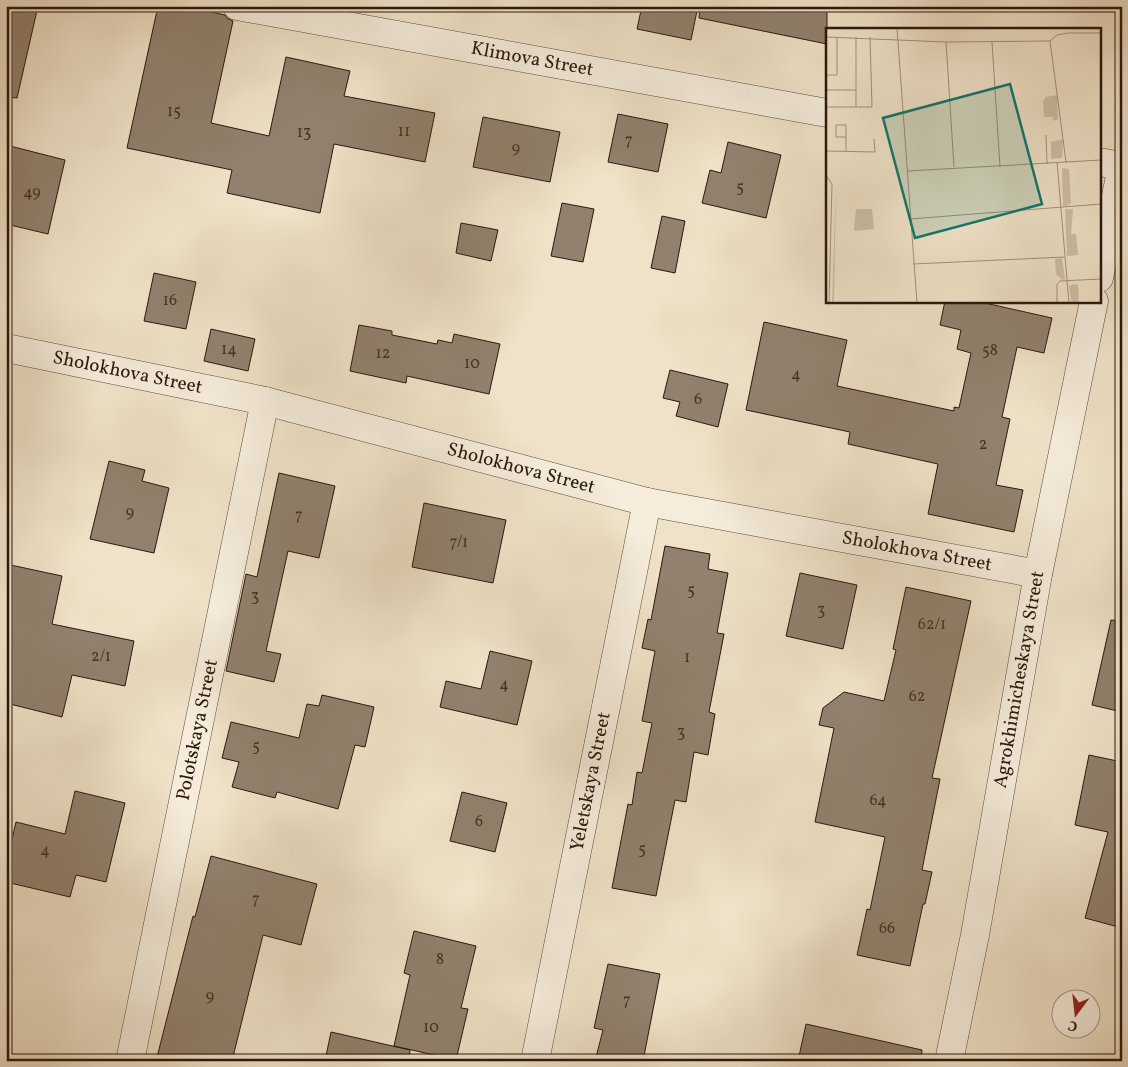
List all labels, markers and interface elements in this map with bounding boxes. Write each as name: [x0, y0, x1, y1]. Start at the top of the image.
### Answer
inset map: [826, 28, 1100, 302]
street label: Klimova Street: [469, 36, 596, 83]
house number: 15: [167, 101, 181, 123]
house number: 11: [398, 121, 410, 143]
house number: 13: [297, 122, 311, 144]
house number: 7: [625, 130, 633, 152]
house number: 9: [512, 138, 520, 160]
house number: 5: [736, 177, 744, 199]
house number: 49: [23, 182, 41, 204]
house number: 16: [163, 290, 177, 312]
house number: 14: [221, 339, 237, 361]
house number: 58: [982, 340, 998, 362]
house number: 12: [376, 343, 390, 365]
street label: Sholokhova Street: [50, 345, 205, 401]
house number: 10: [464, 353, 480, 375]
house number: 4: [791, 364, 801, 386]
house number: 6: [694, 389, 702, 411]
house number: 2: [979, 434, 987, 456]
street label: Sholokhova Street: [444, 437, 598, 501]
house number: 9: [126, 502, 134, 524]
house number: 7: [295, 505, 303, 527]
street label: Sholokhova Street: [840, 525, 994, 578]
house number: 7/1: [450, 532, 468, 554]
street label: Agrokhimicheskaya Street: [988, 569, 1051, 790]
house number: 5: [687, 580, 695, 602]
house number: 3: [251, 586, 259, 608]
house number: 3: [817, 600, 825, 622]
house number: 62/1: [918, 614, 946, 636]
house number: 2/1: [91, 646, 111, 668]
house number: 1: [684, 647, 690, 669]
street label: Polotskaya Street: [171, 656, 225, 803]
house number: 4: [499, 674, 509, 696]
house number: 62: [909, 686, 925, 708]
street label: Yeletskaya Street: [564, 709, 618, 853]
house number: 3: [677, 722, 685, 744]
house number: 5: [252, 736, 260, 758]
house number: 64: [869, 790, 887, 812]
house number: 6: [475, 811, 483, 833]
house number: 5: [638, 839, 646, 861]
house number: 4: [40, 840, 50, 862]
house number: 7: [252, 889, 260, 911]
house number: 66: [879, 918, 895, 940]
house number: 8: [436, 949, 444, 971]
house number: 9: [206, 986, 214, 1008]
house number: 7: [623, 990, 631, 1012]
north arrow: [1050, 990, 1100, 1040]
text: С: [1066, 1015, 1080, 1035]
house number: 10: [423, 1017, 439, 1039]

